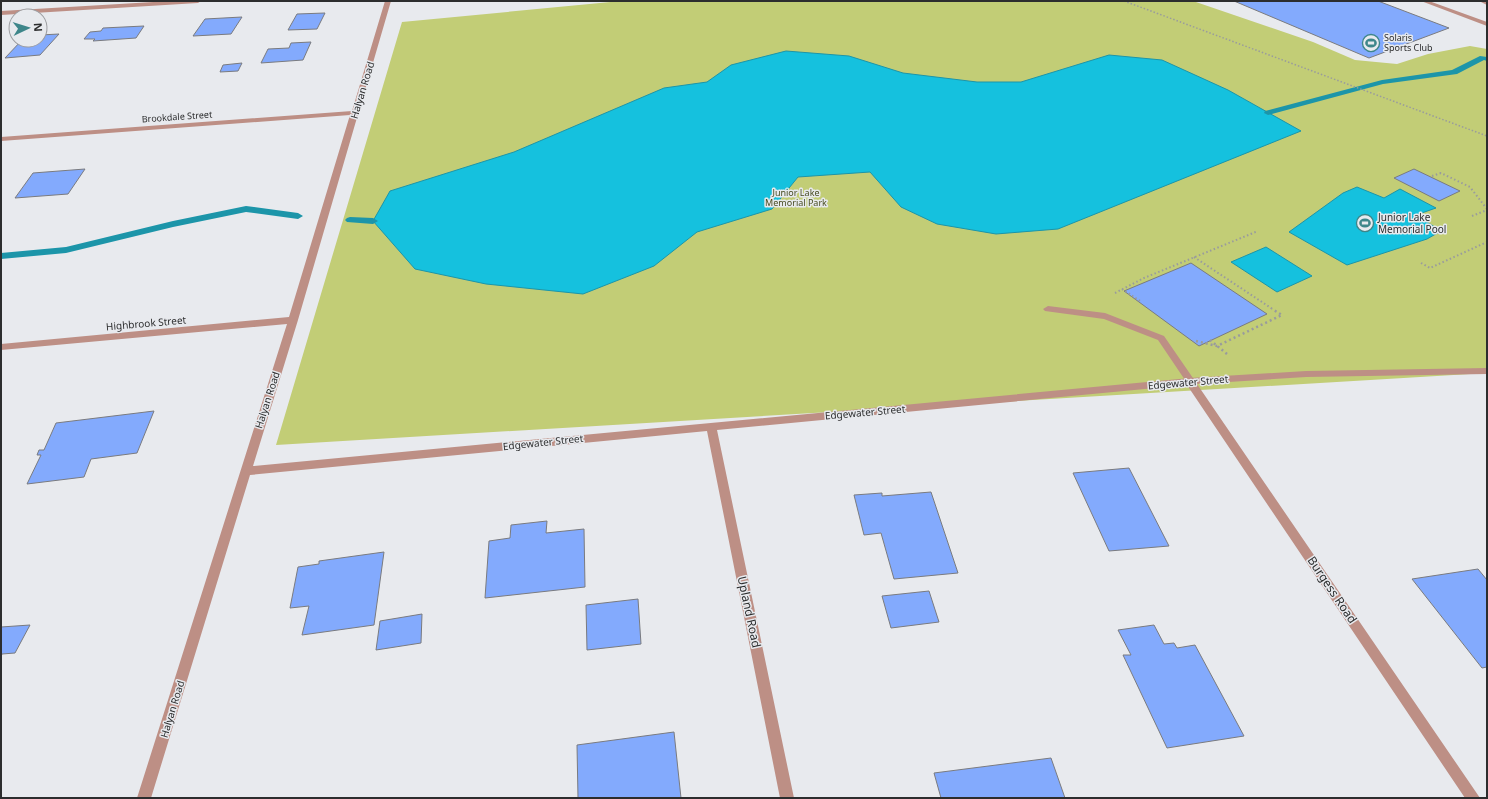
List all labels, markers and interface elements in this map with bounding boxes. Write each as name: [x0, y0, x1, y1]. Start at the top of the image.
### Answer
north arrow: [8, 8, 48, 48]
text: N: [31, 22, 46, 32]
place label: Solaris Sports Club: [1384, 31, 1433, 54]
sports icon: Solaris Sports Club: [1361, 33, 1381, 53]
street label: Halyan Road: [347, 60, 377, 120]
street label: Brookdale Street: [141, 108, 213, 125]
park label: Junior Lake Memorial Park: [765, 186, 827, 209]
place label: Junior Lake Memorial Pool: [1377, 210, 1446, 236]
sports icon: Junior Lake Memorial Pool: [1355, 213, 1375, 233]
street label: Highbrook Street: [105, 312, 187, 333]
street label: Halyan Road: [251, 370, 283, 430]
street label: Edgewater Street: [1147, 371, 1229, 392]
street label: Edgewater Street: [824, 401, 906, 422]
street label: Edgewater Street: [502, 431, 584, 453]
street label: Burgess Road: [1304, 553, 1361, 627]
street label: Upland Road: [734, 575, 765, 649]
street label: Halyan Road: [157, 679, 187, 739]

